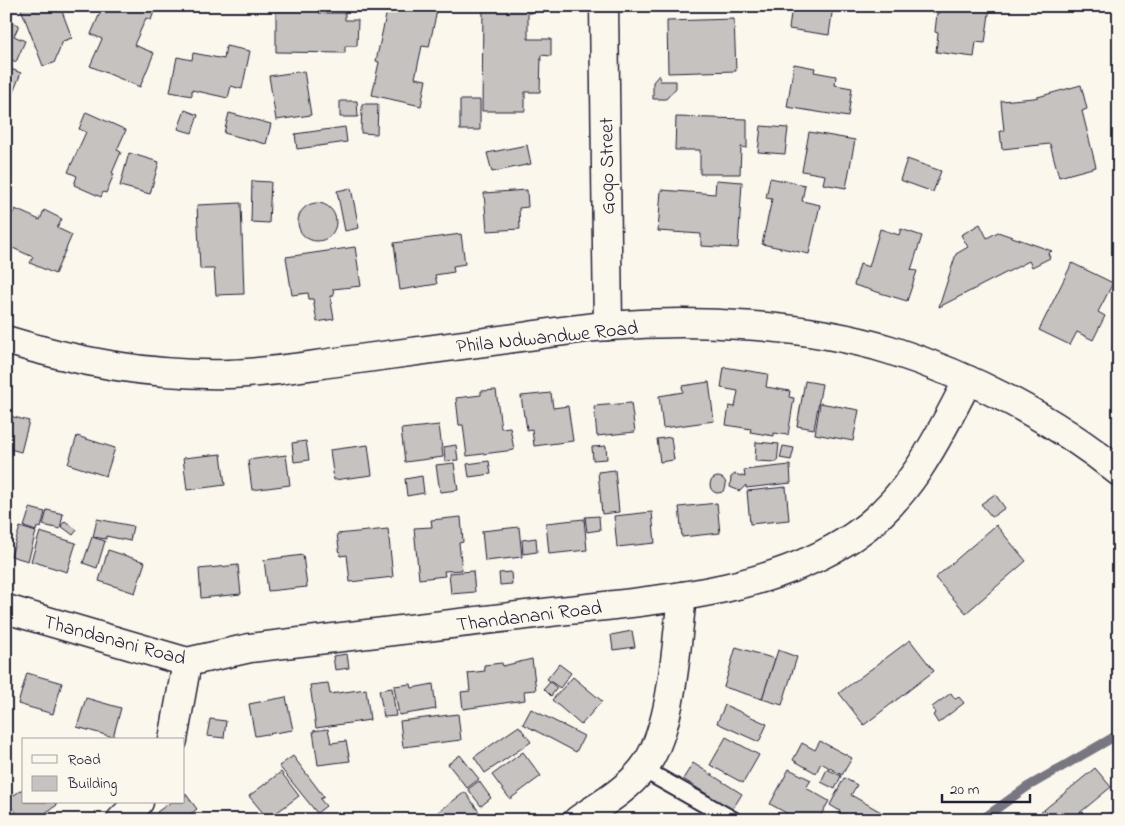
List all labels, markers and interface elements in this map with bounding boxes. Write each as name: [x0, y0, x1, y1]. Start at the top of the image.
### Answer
street label: Goqo Street: [593, 117, 624, 215]
street label: Phila Ndwandwe Road: [455, 315, 640, 362]
street label: Thandanani Road: [455, 594, 604, 641]
street label: Thandanani Road: [40, 608, 189, 674]
legend: [22, 738, 185, 804]
text: Road: [68, 749, 101, 771]
scale bar: [942, 771, 1030, 803]
text: Building: [67, 773, 117, 796]
text: 20 m: [950, 779, 980, 801]

